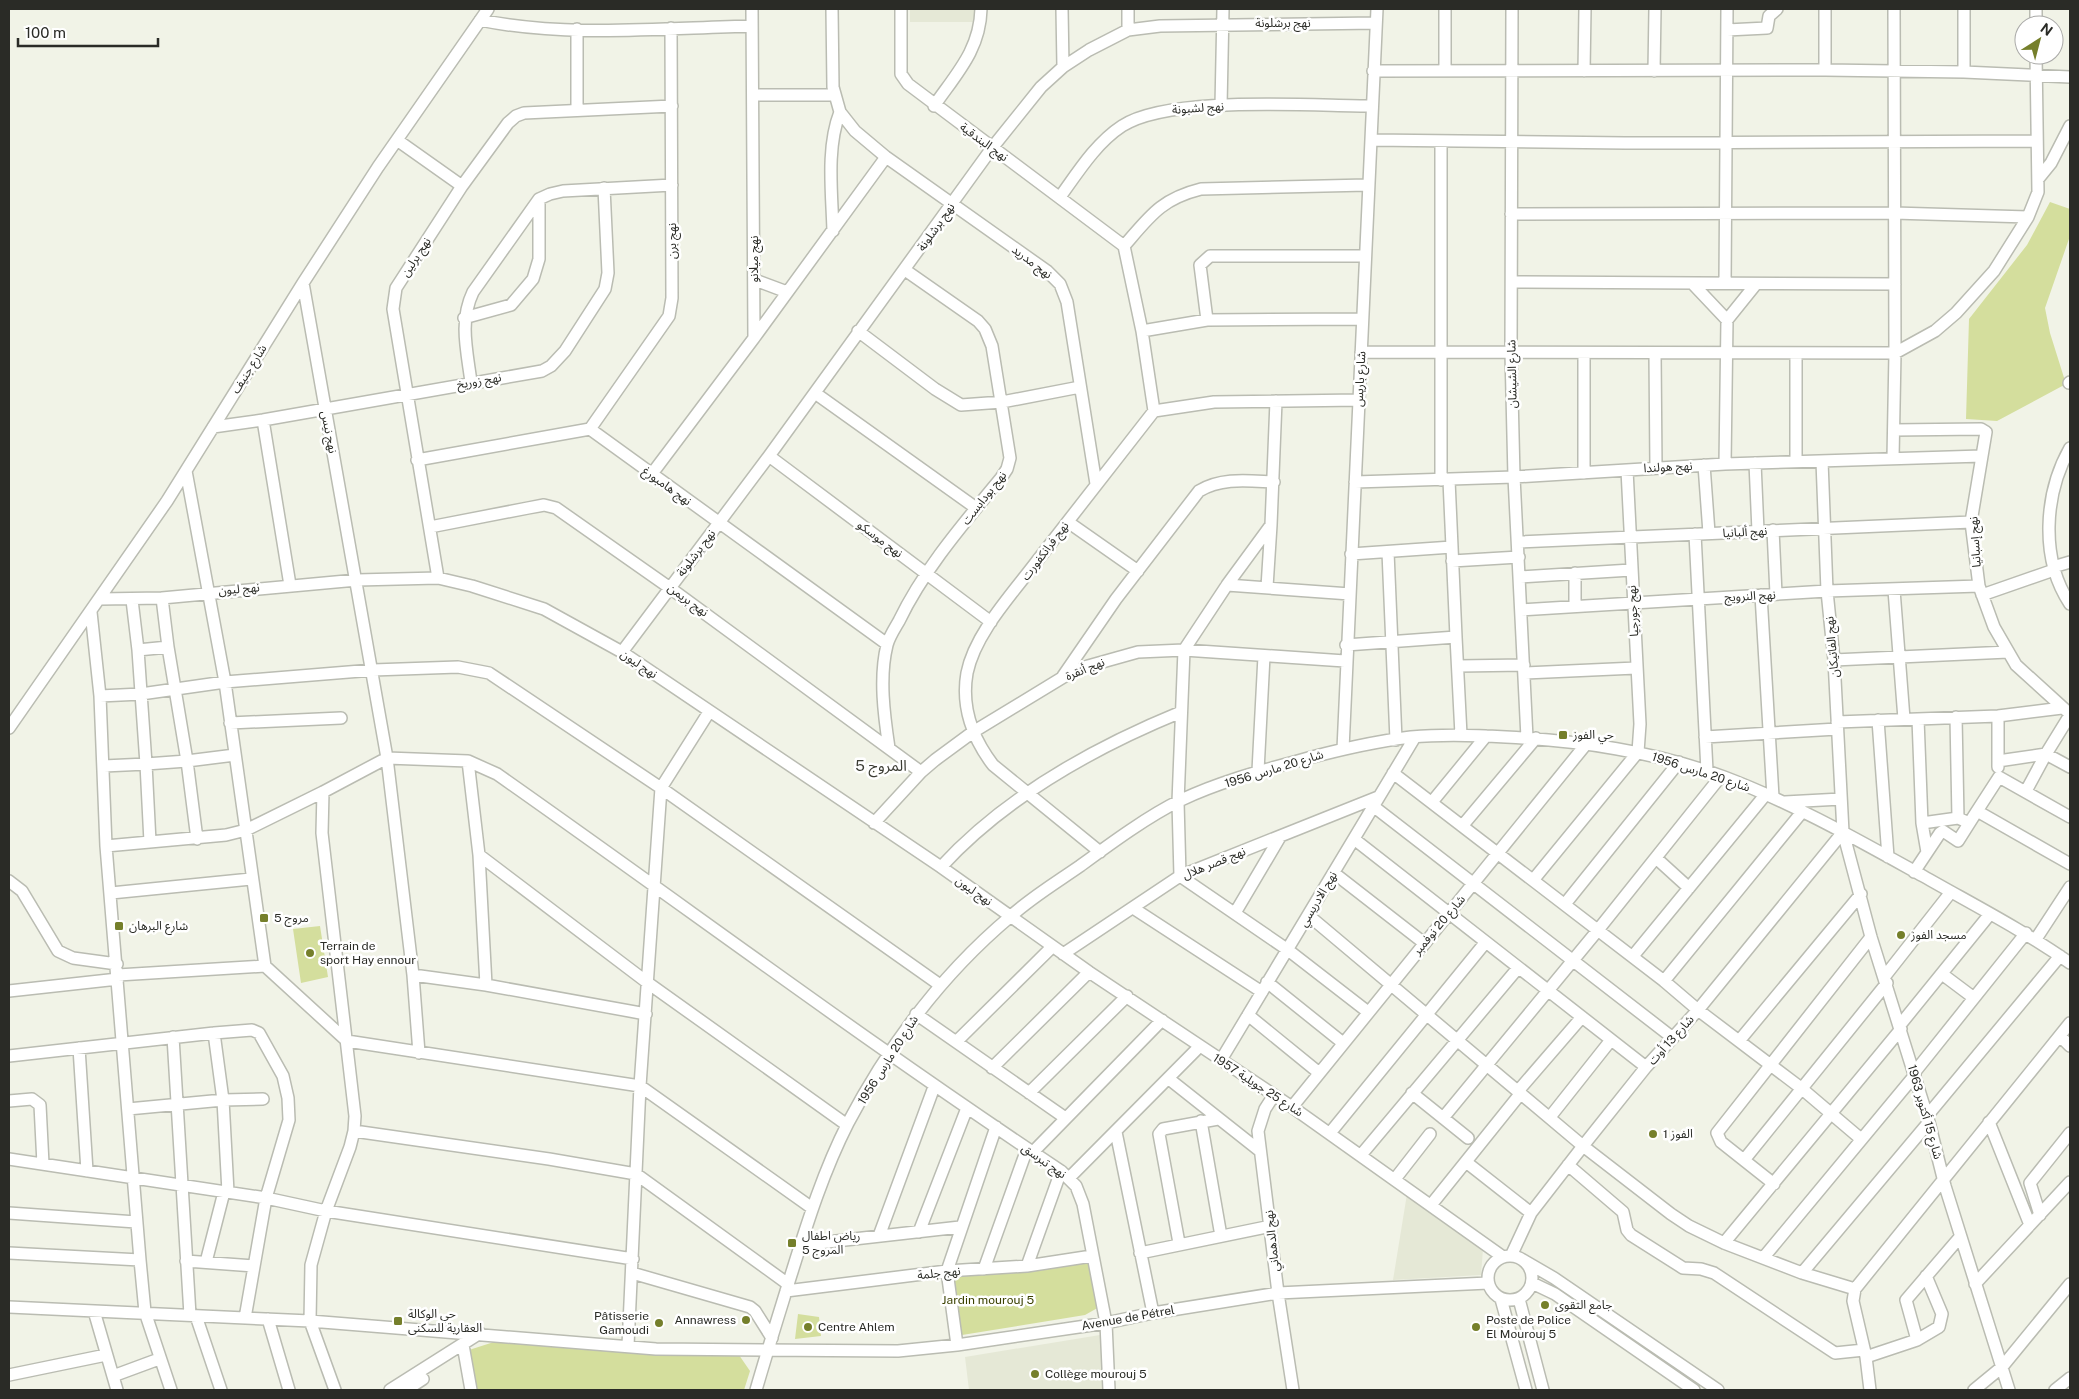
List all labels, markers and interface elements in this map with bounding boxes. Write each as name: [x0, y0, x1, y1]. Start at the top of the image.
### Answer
scale bar: [18, 15, 158, 47]
north arrow: [2014, 15, 2064, 65]
street label: نهج برشلونة: [1255, 16, 1311, 32]
text: N: [2038, 20, 2056, 39]
text: 100 m: [25, 24, 66, 41]
street label: نهج لشبونة: [1171, 99, 1225, 119]
street label: نهج البندقية: [956, 120, 1011, 166]
street label: نهج برشلونة: [914, 200, 959, 255]
street label: نهج برن: [665, 223, 681, 259]
street label: نهج برلين: [398, 235, 436, 280]
street label: نهج ميلانو: [747, 236, 763, 282]
street label: نهج مدريد: [1008, 242, 1055, 283]
street label: شارع الشيشان: [1504, 339, 1522, 409]
street label: شارع جنيف: [228, 342, 271, 397]
street label: شارع باريس: [1352, 351, 1370, 407]
street label: نهج زوريخ: [456, 370, 503, 394]
street label: نهج نيس: [316, 410, 340, 455]
street label: نهج هولندا: [1643, 459, 1693, 477]
street label: نهج هامبورغ: [639, 464, 694, 510]
street label: نهج بودابست: [959, 468, 1011, 529]
street label: نهج إسبانيا: [1966, 516, 1986, 568]
street label: نهج موسكو: [853, 517, 905, 562]
street label: نهج فرانكفورت: [1018, 519, 1073, 584]
street label: نهج ألبانيا: [1722, 523, 1768, 542]
street label: نهج برشلونة: [674, 527, 720, 581]
street label: نهج ليون: [218, 580, 260, 600]
street label: نهج بريمن: [664, 581, 711, 621]
street label: نهج جورجيا: [1625, 585, 1643, 637]
street label: نهج النرويج: [1724, 588, 1776, 606]
street label: نهج الفاتيكان: [1822, 616, 1844, 678]
street label: نهج ليون: [617, 647, 660, 683]
street label: نهج أنقرة: [1063, 654, 1107, 685]
place label: حي الفوز: [1572, 728, 1614, 745]
marker: حي الفوز: [1557, 729, 1569, 741]
street label: شارع 20 مارس 1956: [1223, 747, 1326, 793]
street label: شارع 20 مارس 1956: [1649, 749, 1752, 796]
district label: المروج 5: [855, 757, 907, 778]
street label: نهج قصر هلال: [1180, 844, 1248, 884]
street label: نهج الادريسي: [1296, 869, 1342, 931]
street label: نهج ليون: [952, 873, 995, 910]
street label: شارع 20 نوفمبر: [1409, 892, 1470, 960]
place label: مروج 5: [274, 911, 309, 927]
marker: مروج 5: [258, 912, 270, 924]
place label: شارع البرهان: [129, 919, 188, 935]
marker: شارع البرهان: [113, 920, 125, 932]
place label: مسجد الفوز: [1910, 928, 1966, 942]
marker: مسجد الفوز: [1895, 929, 1907, 941]
place label: Terrain de sport Hay ennour: [320, 939, 416, 967]
marker: Terrain de sport Hay ennour: [304, 947, 316, 959]
street label: شارع 13 أوت: [1645, 1012, 1698, 1069]
street label: شارع 20 مارس 1956: [855, 1013, 923, 1108]
street label: شارع 25 جويلية 1957: [1209, 1051, 1306, 1121]
street label: شارع 15 أكتوبر 1963: [1903, 1063, 1946, 1162]
place label: الفوز 1: [1663, 1127, 1693, 1141]
marker: الفوز 1: [1647, 1128, 1659, 1140]
street label: نهج تبرسق: [1018, 1141, 1069, 1183]
street label: نهج الدهماني: [1262, 1209, 1285, 1272]
place label: رياض اطفال المروج 5: [802, 1229, 860, 1259]
marker: رياض اطفال المروج 5: [786, 1237, 798, 1249]
street label: نهج جلمة: [917, 1264, 962, 1284]
park label: Jardin mourouj 5: [942, 1293, 1034, 1307]
place label: جامع التقوى: [1555, 1298, 1612, 1314]
marker: جامع التقوى: [1539, 1299, 1551, 1311]
street label: Avenue de Pétrel: [1080, 1303, 1176, 1333]
place label: حي الوكالة العقارية للسكنى: [408, 1307, 482, 1335]
place label: Pâtisserie Gamoudi: [594, 1309, 649, 1337]
place label: Annawress: [674, 1313, 736, 1327]
place label: Poste de Police El Mourouj 5: [1486, 1313, 1571, 1341]
marker: Annawress: [740, 1314, 752, 1326]
marker: حي الوكالة العقارية للسكنى: [392, 1315, 404, 1327]
marker: Pâtisserie Gamoudi: [653, 1317, 665, 1329]
place label: Centre Ahlem: [818, 1320, 895, 1334]
marker: Centre Ahlem: [802, 1321, 814, 1333]
marker: Poste de Police El Mourouj 5: [1470, 1321, 1482, 1333]
place label: Collège mourouj 5: [1045, 1367, 1147, 1381]
marker: Collège mourouj 5: [1029, 1368, 1041, 1380]

